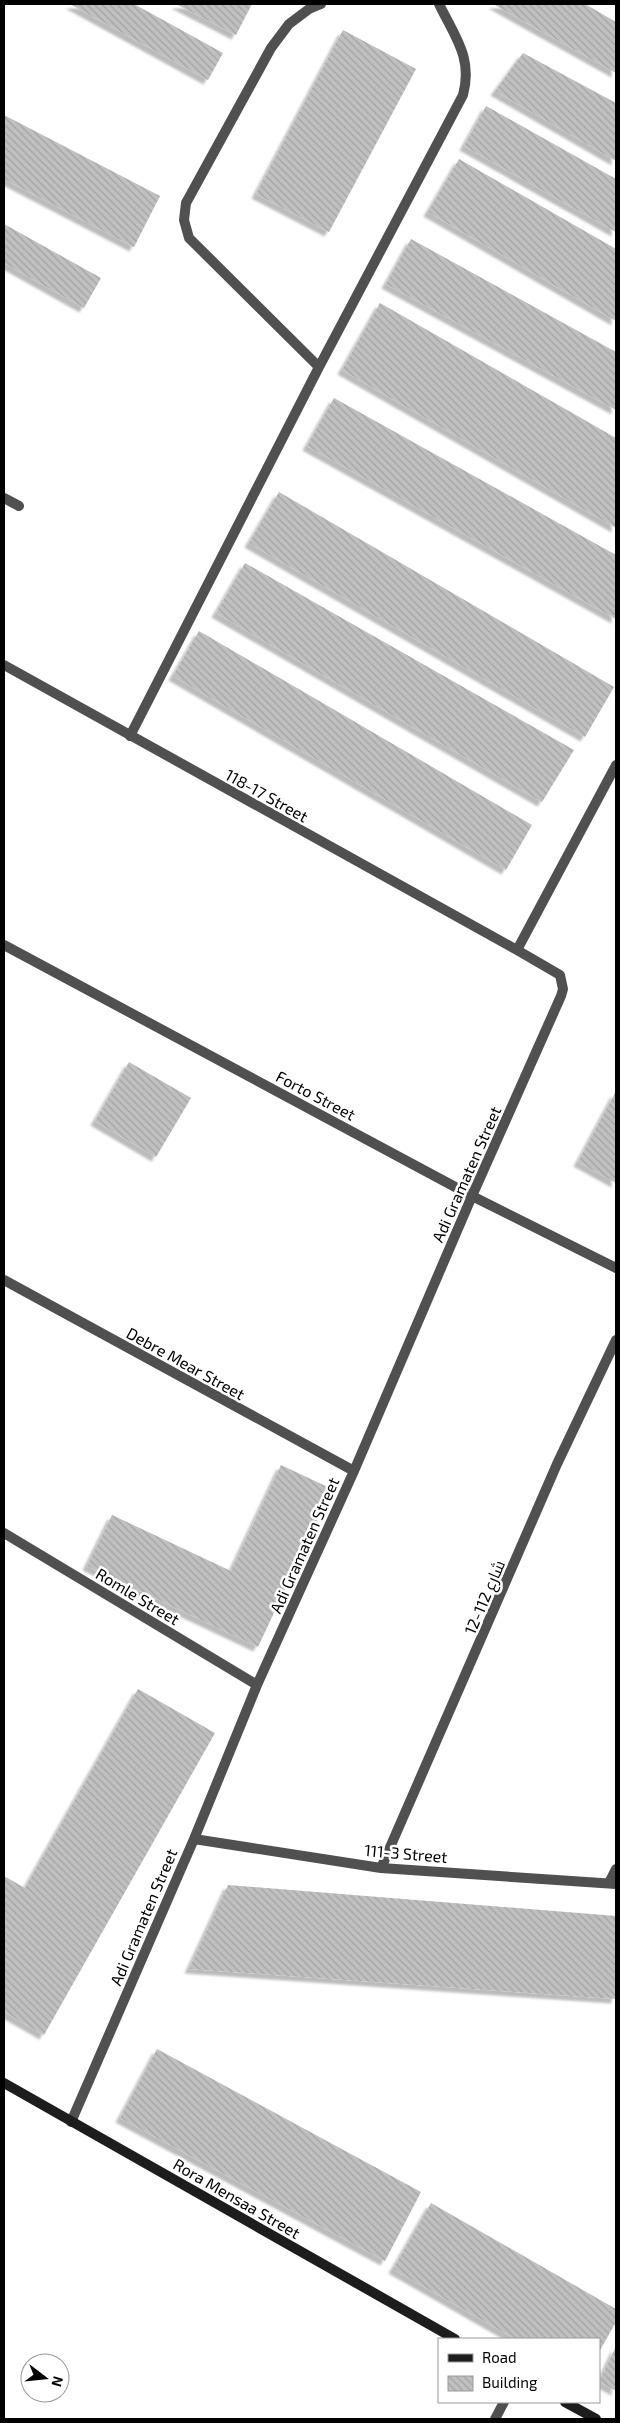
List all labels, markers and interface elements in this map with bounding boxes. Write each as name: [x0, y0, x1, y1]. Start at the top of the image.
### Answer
street label: 118-17 Street: [222, 764, 312, 826]
street label: Forto Street: [273, 1066, 359, 1124]
street label: Adi Gramaten Street: [427, 1103, 505, 1245]
street label: Debre Mear Street: [124, 1323, 248, 1403]
street label: Adi Gramaten Street: [265, 1474, 343, 1616]
street label: شارع 112-12: [460, 1557, 511, 1638]
street label: Romle Street: [93, 1564, 183, 1628]
street label: 111-3 Street: [364, 1840, 448, 1866]
street label: Adi Gramaten Street: [106, 1846, 180, 1988]
street label: Rora Mensaa Street: [170, 2154, 304, 2242]
legend: [438, 2338, 600, 2403]
text: Road: [482, 2348, 517, 2366]
north arrow: [20, 2353, 70, 2403]
text: Building: [482, 2373, 538, 2391]
text: N: [48, 2375, 68, 2389]

